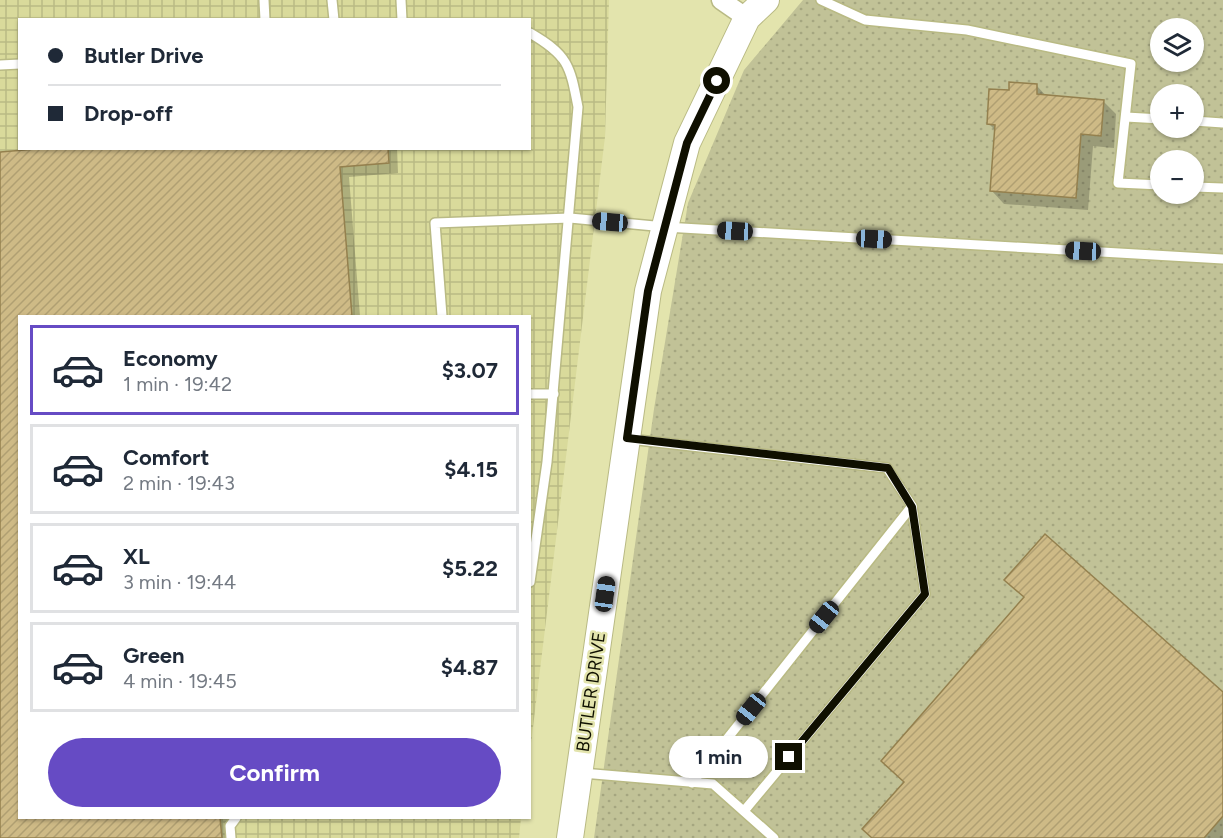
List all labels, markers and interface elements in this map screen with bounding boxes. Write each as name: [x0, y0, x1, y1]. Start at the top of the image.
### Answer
map controls: [1150, 18, 1204, 204]
button: layers: [1150, 18, 1204, 72]
text: Butler Drive: [84, 42, 204, 69]
route start: [703, 67, 730, 94]
button: +: [1150, 84, 1204, 138]
text: Drop-off: [84, 100, 173, 127]
button: −: [1150, 150, 1204, 204]
car: [591, 211, 629, 233]
car: [717, 221, 753, 241]
car: [856, 229, 892, 249]
car: [1065, 241, 1101, 261]
icon: car: [51, 343, 105, 397]
text: Economy: [123, 345, 218, 372]
text: $3.07: [442, 357, 498, 384]
text: 1 min · 19:42: [123, 372, 232, 396]
icon: car: [51, 442, 105, 496]
text: Comfort: [123, 444, 209, 471]
text: $4.15: [444, 456, 498, 483]
text: 2 min · 19:43: [123, 471, 235, 495]
icon: car: [51, 541, 105, 595]
text: XL: [123, 543, 150, 570]
text: $5.22: [442, 555, 498, 582]
text: 3 min · 19:44: [123, 570, 236, 594]
car: [594, 575, 616, 613]
car: [806, 597, 842, 637]
street label: BUTLER DRIVE: [572, 631, 610, 753]
icon: car: [51, 640, 105, 694]
text: Green: [123, 642, 185, 669]
text: $4.87: [441, 654, 498, 681]
text: 4 min · 19:45: [123, 669, 237, 693]
car: [733, 689, 769, 729]
callout: 1 min: [669, 736, 768, 778]
button: Confirm: [48, 738, 501, 807]
route end: [775, 743, 802, 770]
text: 1 min: [695, 745, 742, 769]

